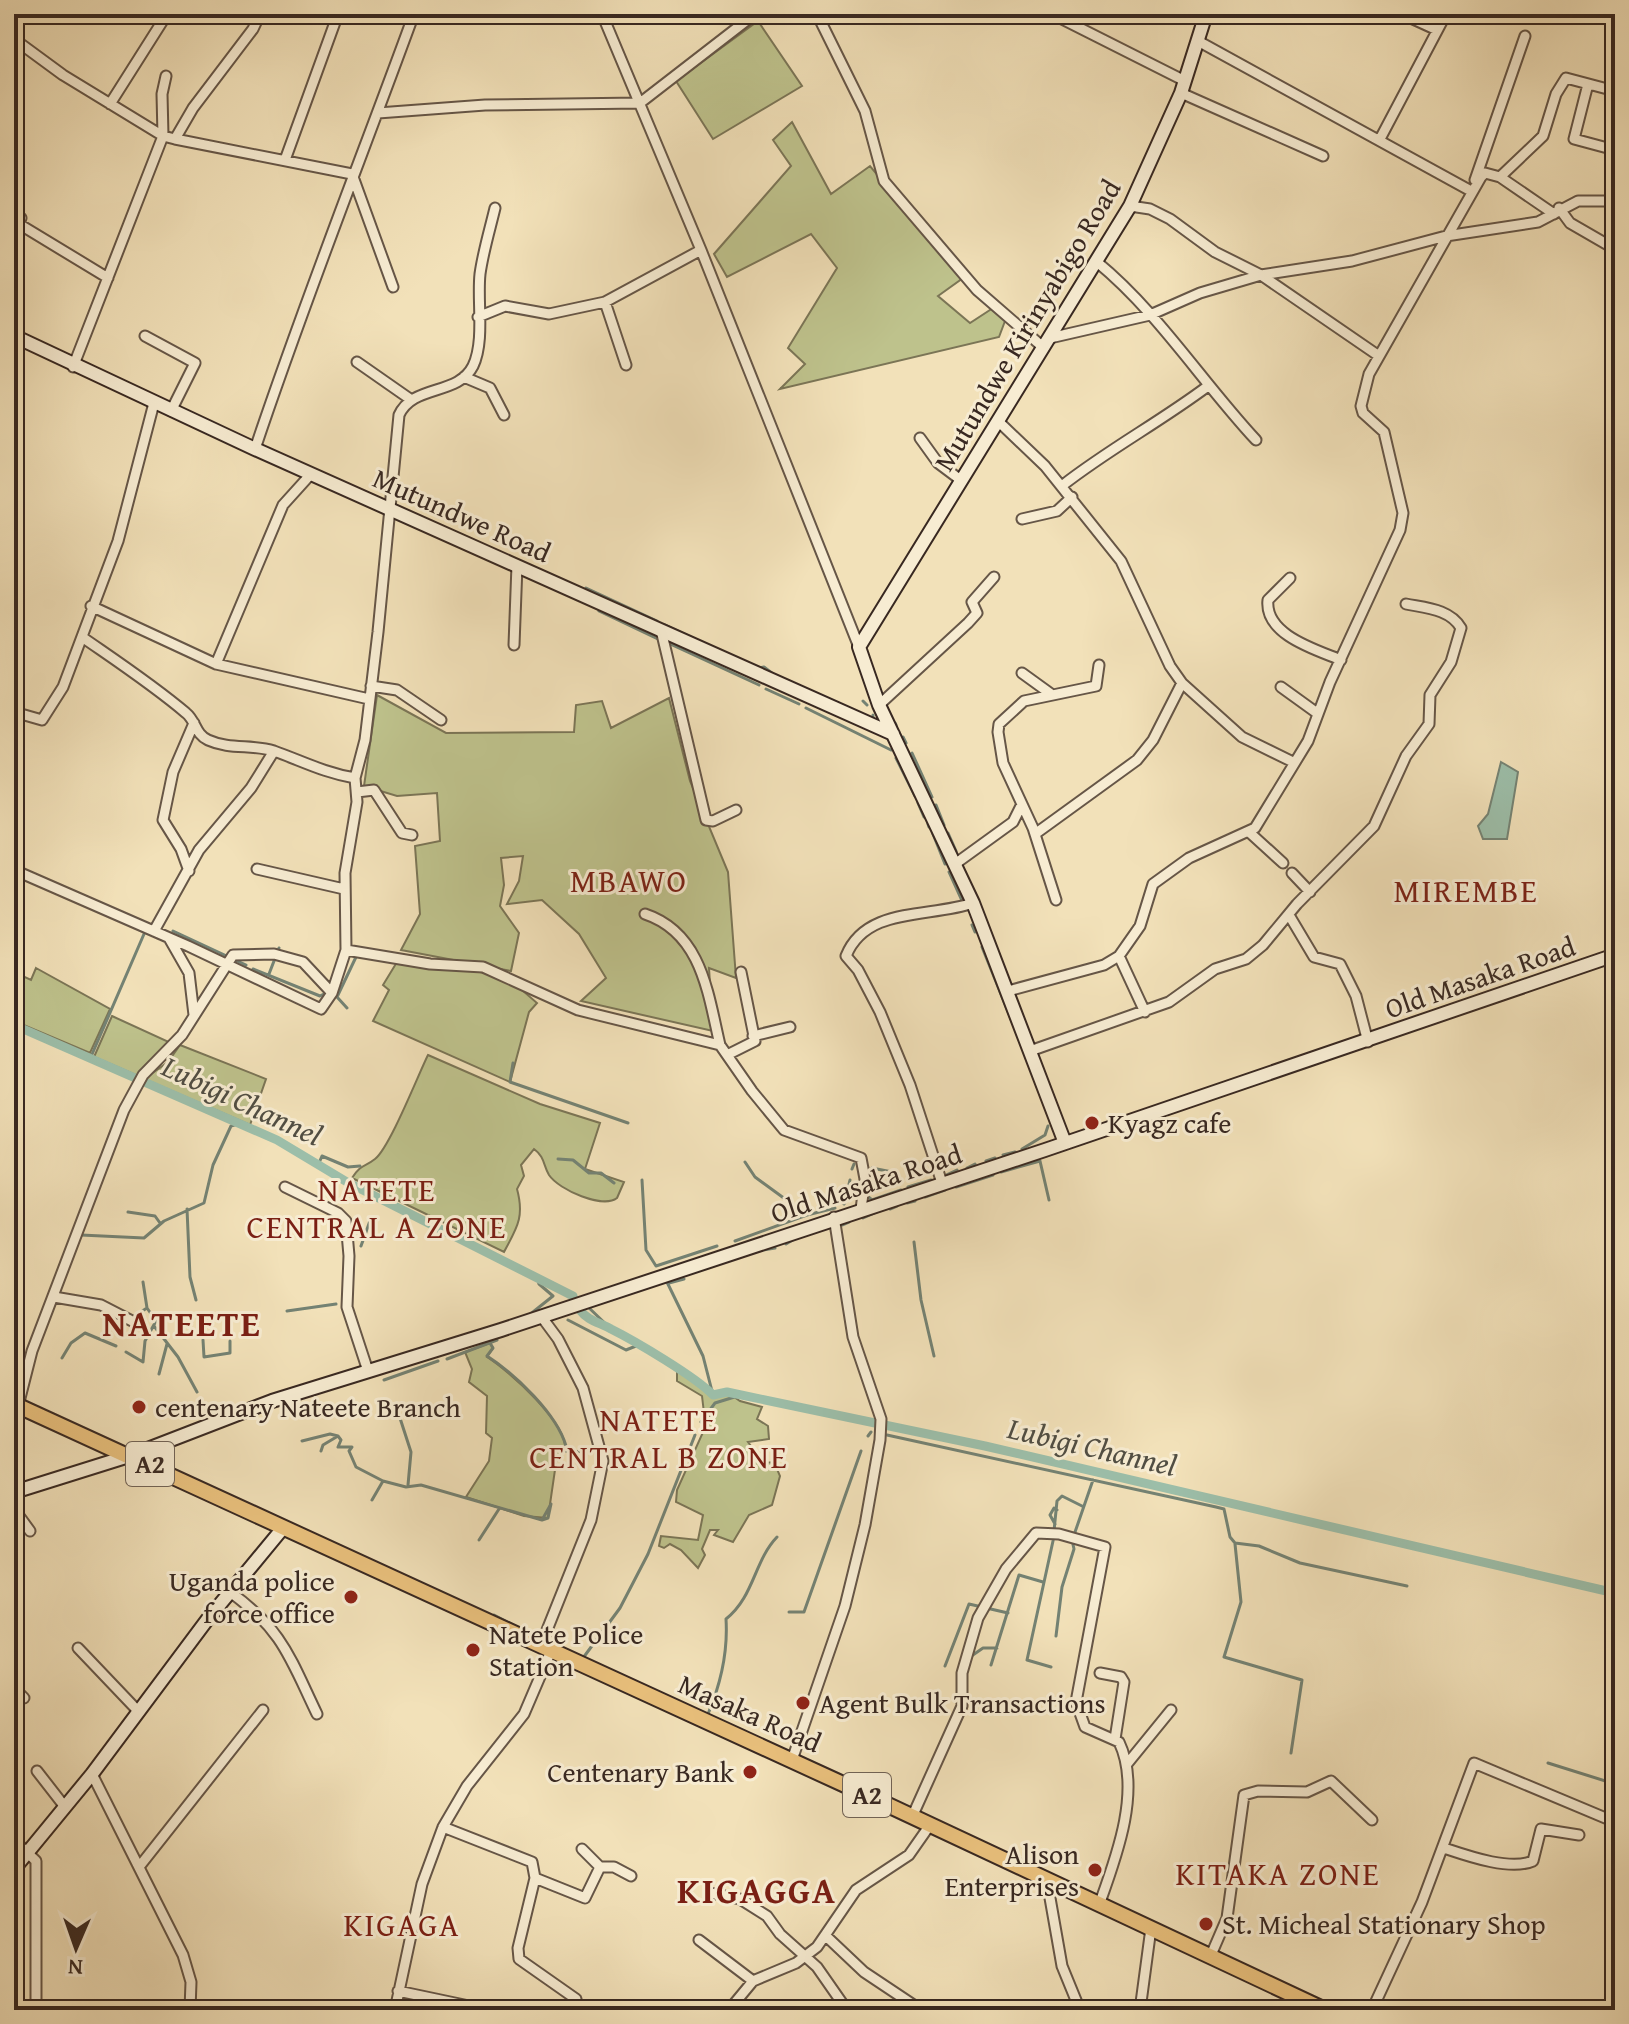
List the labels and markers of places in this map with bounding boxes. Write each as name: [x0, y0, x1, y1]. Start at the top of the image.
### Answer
place label: Kyagz cafe: [1108, 1102, 1231, 1143]
marker: Kyagz cafe: [1083, 1114, 1101, 1132]
place label: centenary Nateete Branch: [155, 1386, 461, 1427]
marker: centenary Nateete Branch: [130, 1398, 148, 1416]
place label: Uganda police force office: [169, 1560, 335, 1633]
marker: Uganda police force office: [342, 1588, 360, 1606]
place label: Natete Police Station: [489, 1613, 643, 1686]
marker: Natete Police Station: [464, 1641, 482, 1659]
place label: Agent Bulk Transactions: [819, 1682, 1106, 1723]
marker: Agent Bulk Transactions: [794, 1694, 812, 1712]
place label: Centenary Bank: [547, 1751, 735, 1792]
marker: Centenary Bank: [741, 1763, 759, 1781]
place label: Alison Enterprises: [945, 1833, 1079, 1906]
marker: Alison Enterprises: [1086, 1861, 1104, 1879]
place label: St. Micheal Stationary Shop: [1222, 1903, 1546, 1944]
marker: St. Micheal Stationary Shop: [1197, 1915, 1215, 1933]

